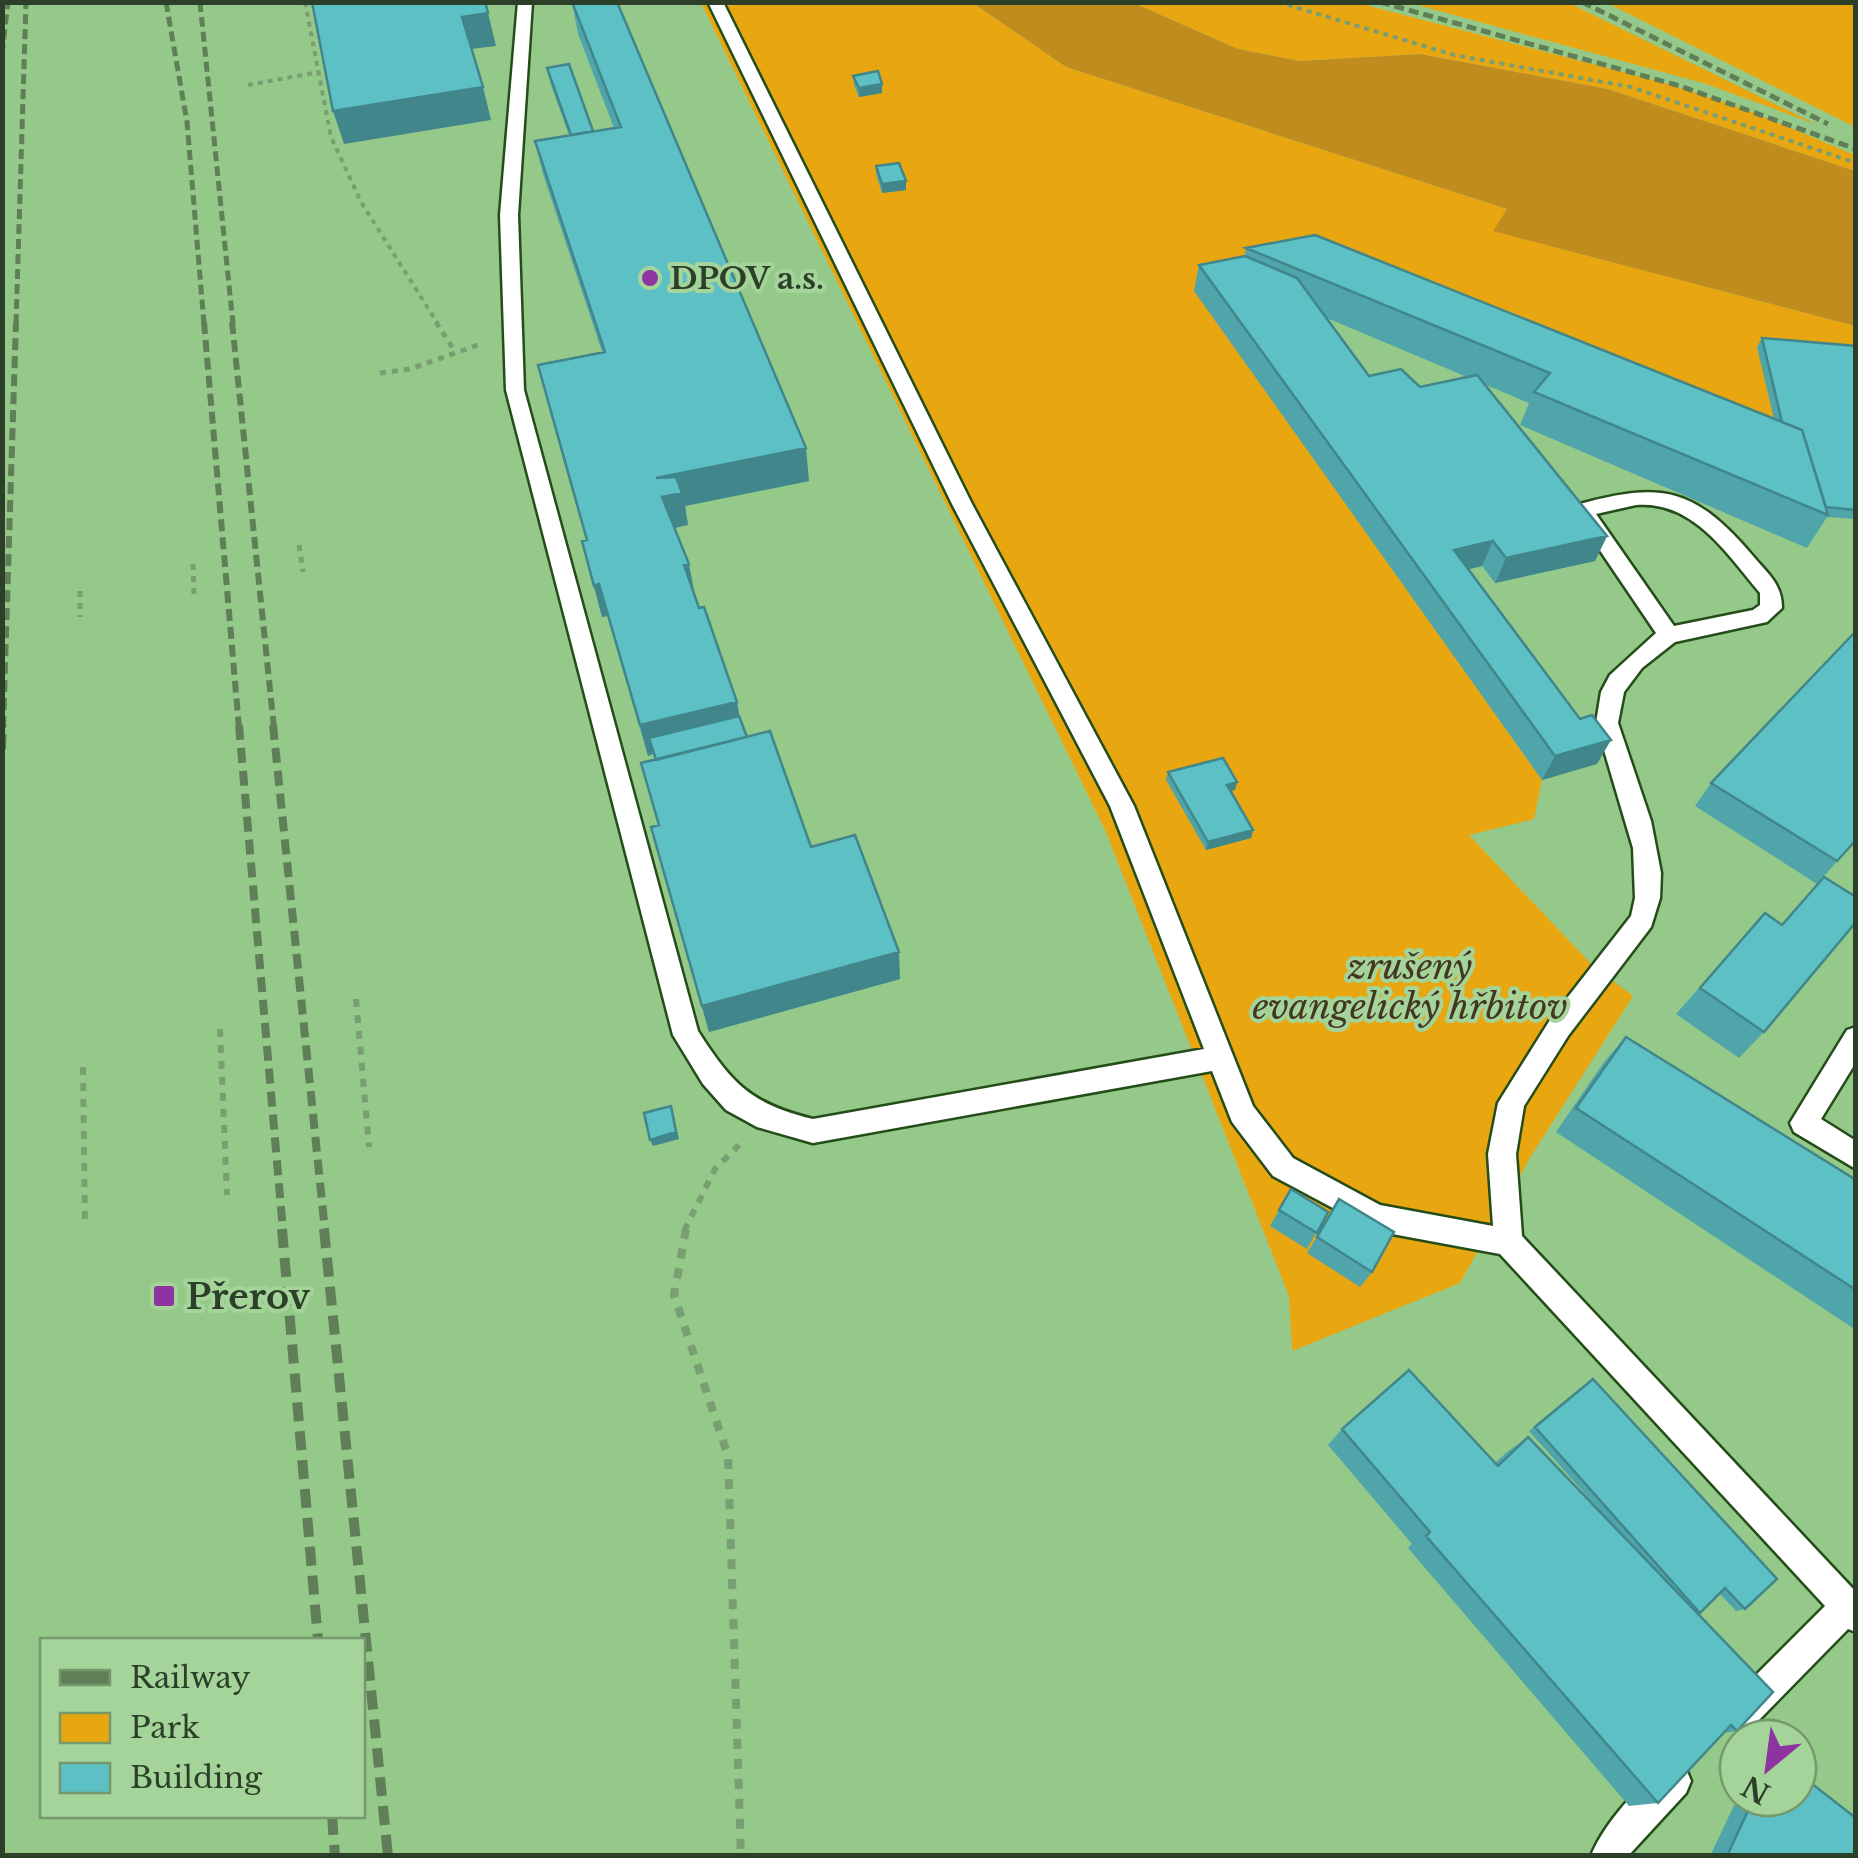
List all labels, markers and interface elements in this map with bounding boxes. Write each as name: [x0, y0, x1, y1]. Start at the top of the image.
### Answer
place label: DPOV a.s.: [670, 260, 824, 297]
marker: DPOV a.s.: [639, 267, 661, 289]
park label: zrušený evangelický hřbitov: [1253, 945, 1567, 1028]
place label: Přerov: [186, 1275, 310, 1318]
marker: Přerov: [151, 1283, 177, 1309]
legend: [40, 1638, 365, 1818]
text: Railway: [130, 1659, 250, 1696]
text: Park: [130, 1709, 200, 1746]
north arrow: [1718, 1718, 1818, 1818]
text: Building: [130, 1759, 263, 1796]
text: N: [1736, 1768, 1776, 1811]

